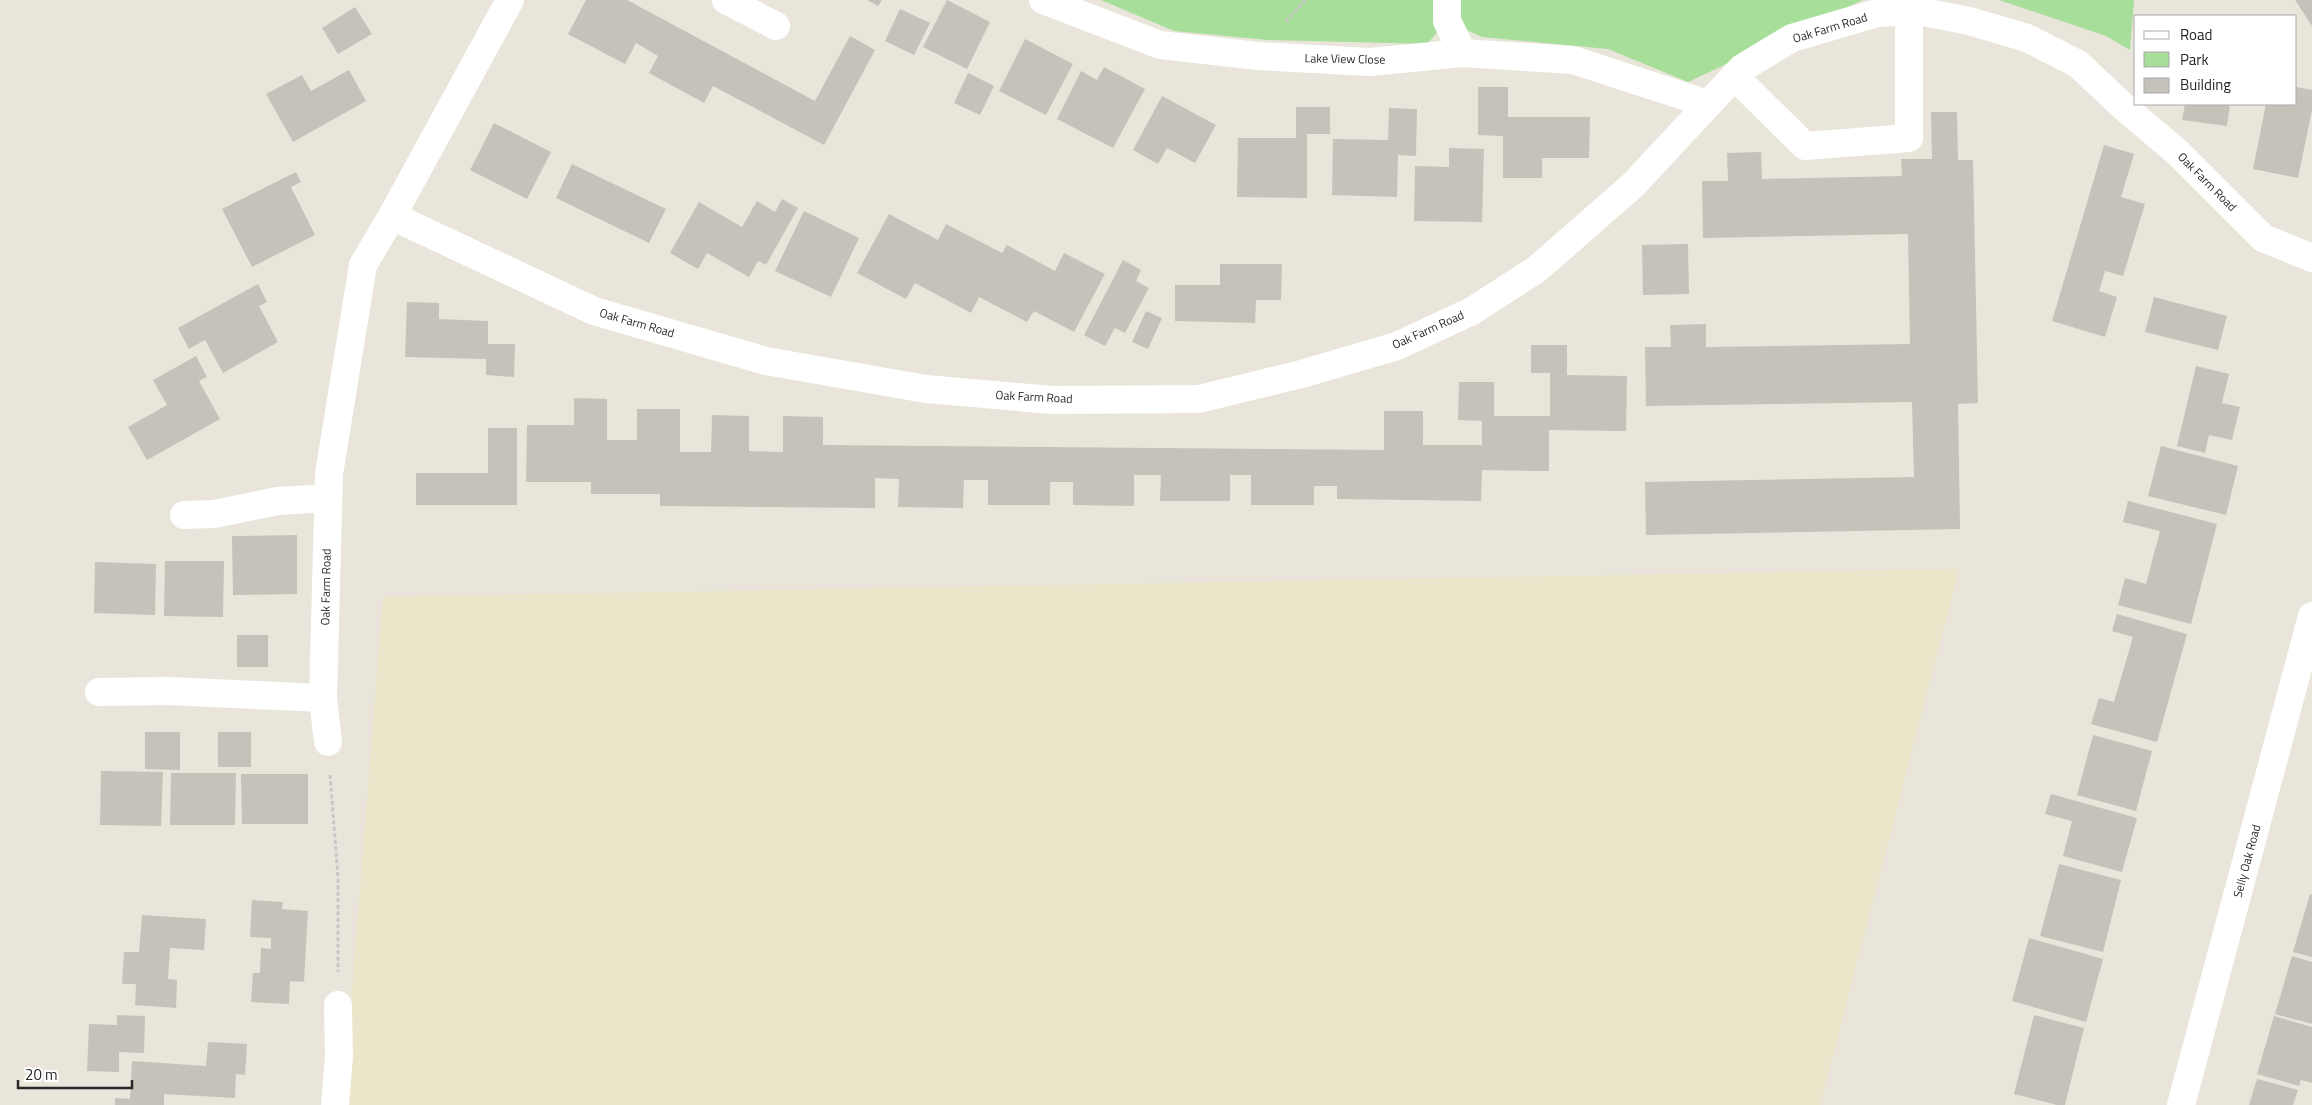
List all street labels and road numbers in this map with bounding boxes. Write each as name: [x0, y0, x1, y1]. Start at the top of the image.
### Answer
street label: Oak Farm Road: [1790, 7, 1869, 48]
street label: Lake View Close: [1304, 48, 1386, 69]
street label: Oak Farm Road: [2173, 148, 2241, 216]
street label: Oak Farm Road: [597, 303, 677, 342]
street label: Oak Farm Road: [1389, 305, 1467, 354]
street label: Oak Farm Road: [995, 385, 1073, 408]
street label: Oak Farm Road: [315, 548, 336, 626]
street label: Selly Oak Road: [2228, 822, 2265, 899]

